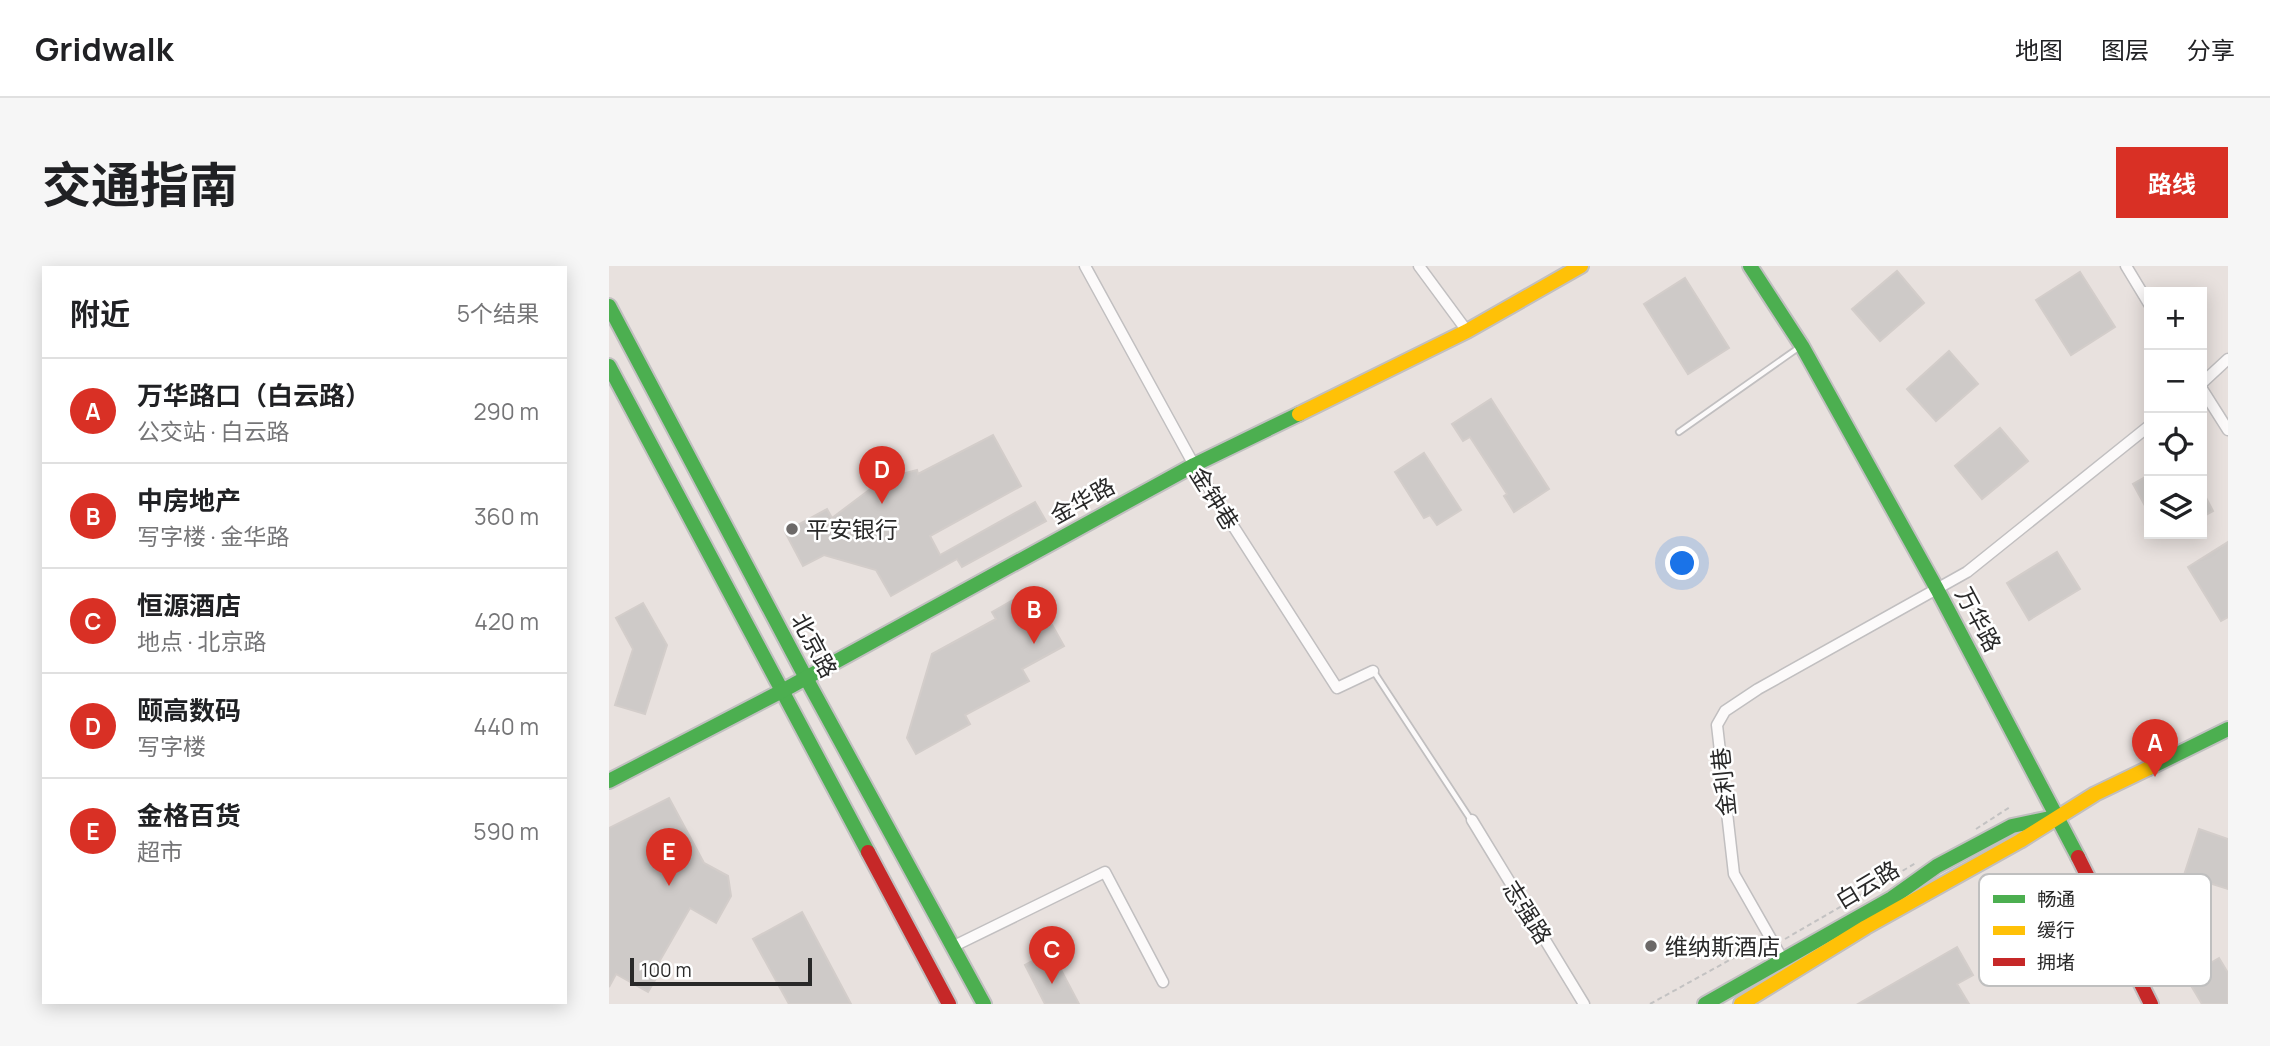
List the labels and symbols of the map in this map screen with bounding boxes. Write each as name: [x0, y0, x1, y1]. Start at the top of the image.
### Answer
pin: D: [859, 446, 905, 504]
street label: 金钟巷: [1183, 460, 1247, 536]
street label: 金华路: [1044, 469, 1120, 531]
place label: 平安银行: [806, 513, 898, 545]
marker: 平安银行: [784, 521, 800, 537]
your location: [1665, 546, 1699, 580]
street label: 万华路: [1949, 581, 2009, 657]
pin: B: [1011, 586, 1057, 644]
street label: 北京路: [785, 607, 845, 683]
pin: A: [2132, 719, 2178, 777]
street label: 金利巷: [1703, 746, 1743, 818]
pin: E: [646, 828, 692, 886]
street label: 白云路: [1829, 853, 1905, 915]
street label: 志强路: [1496, 874, 1560, 950]
legend: [1979, 874, 2211, 986]
text: 畅通: [2037, 886, 2075, 912]
text: 缓行: [2037, 917, 2075, 943]
pin: C: [1029, 926, 1075, 984]
place label: 维纳斯酒店: [1665, 930, 1780, 962]
marker: 维纳斯酒店: [1643, 938, 1659, 954]
text: 拥堵: [2037, 949, 2075, 975]
scale bar: [630, 955, 812, 987]

